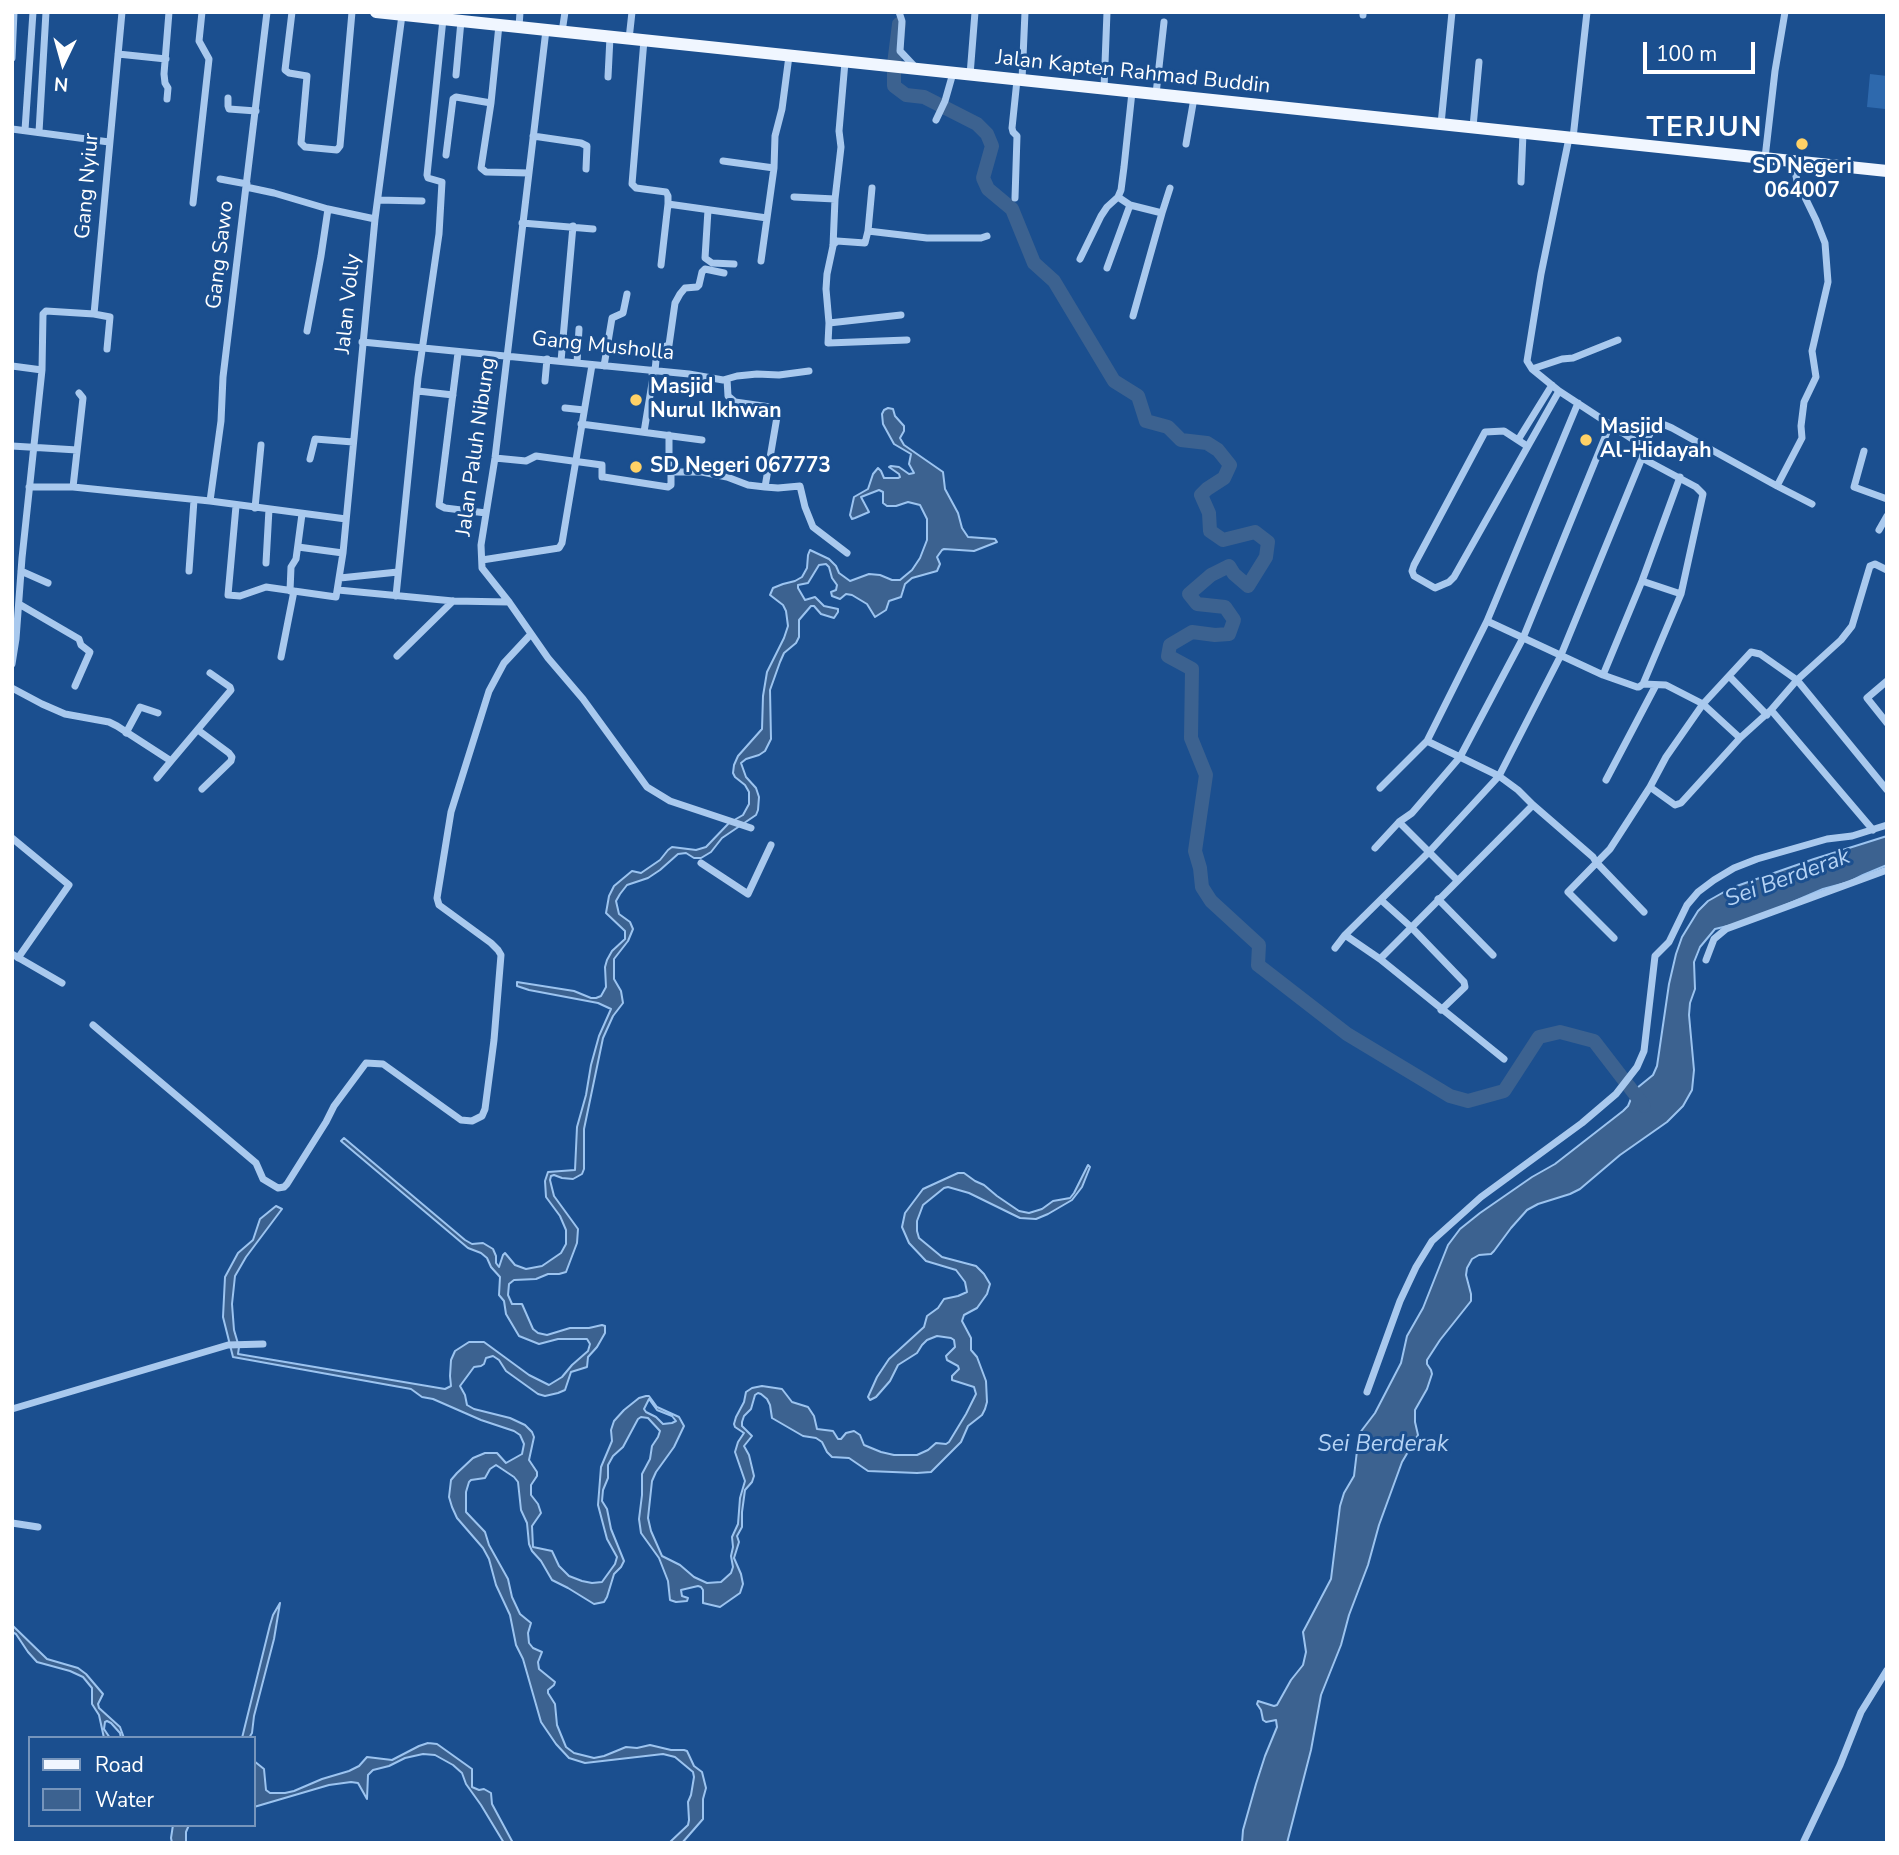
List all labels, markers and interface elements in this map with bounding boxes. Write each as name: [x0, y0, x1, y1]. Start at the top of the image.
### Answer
north arrow: [28, 28, 98, 98]
scale bar: [1647, 28, 1759, 72]
text: 100 m: [1656, 40, 1717, 68]
street label: Jalan Kapten Rahmad Buddin: [995, 46, 1271, 100]
text: N: [53, 70, 69, 97]
district label: TERJUN: [1647, 112, 1763, 146]
street label: Gang Nyiur: [71, 132, 105, 240]
marker: SD Negeri 064007: [1794, 136, 1810, 152]
place label: SD Negeri 064007: [1752, 155, 1852, 205]
street label: Gang Sawo: [202, 199, 240, 311]
street label: Jalan Volly: [331, 253, 367, 355]
street label: Gang Musholla: [531, 327, 675, 367]
street label: Jalan Paluh Nibung: [452, 356, 502, 538]
place label: Masjid Nurul Ikhwan: [650, 375, 781, 425]
marker: Masjid Nurul Ikhwan: [628, 392, 644, 408]
place label: Masjid Al-Hidayah: [1600, 415, 1712, 465]
marker: Masjid Al-Hidayah: [1578, 432, 1594, 448]
place label: SD Negeri 067773: [650, 454, 831, 480]
marker: SD Negeri 067773: [628, 459, 644, 475]
water label: Sei Berderak: [1722, 844, 1854, 914]
water label: Sei Berderak: [1318, 1431, 1448, 1459]
legend: [28, 1736, 256, 1827]
text: Road: [95, 1751, 144, 1779]
text: Water: [95, 1786, 154, 1814]

